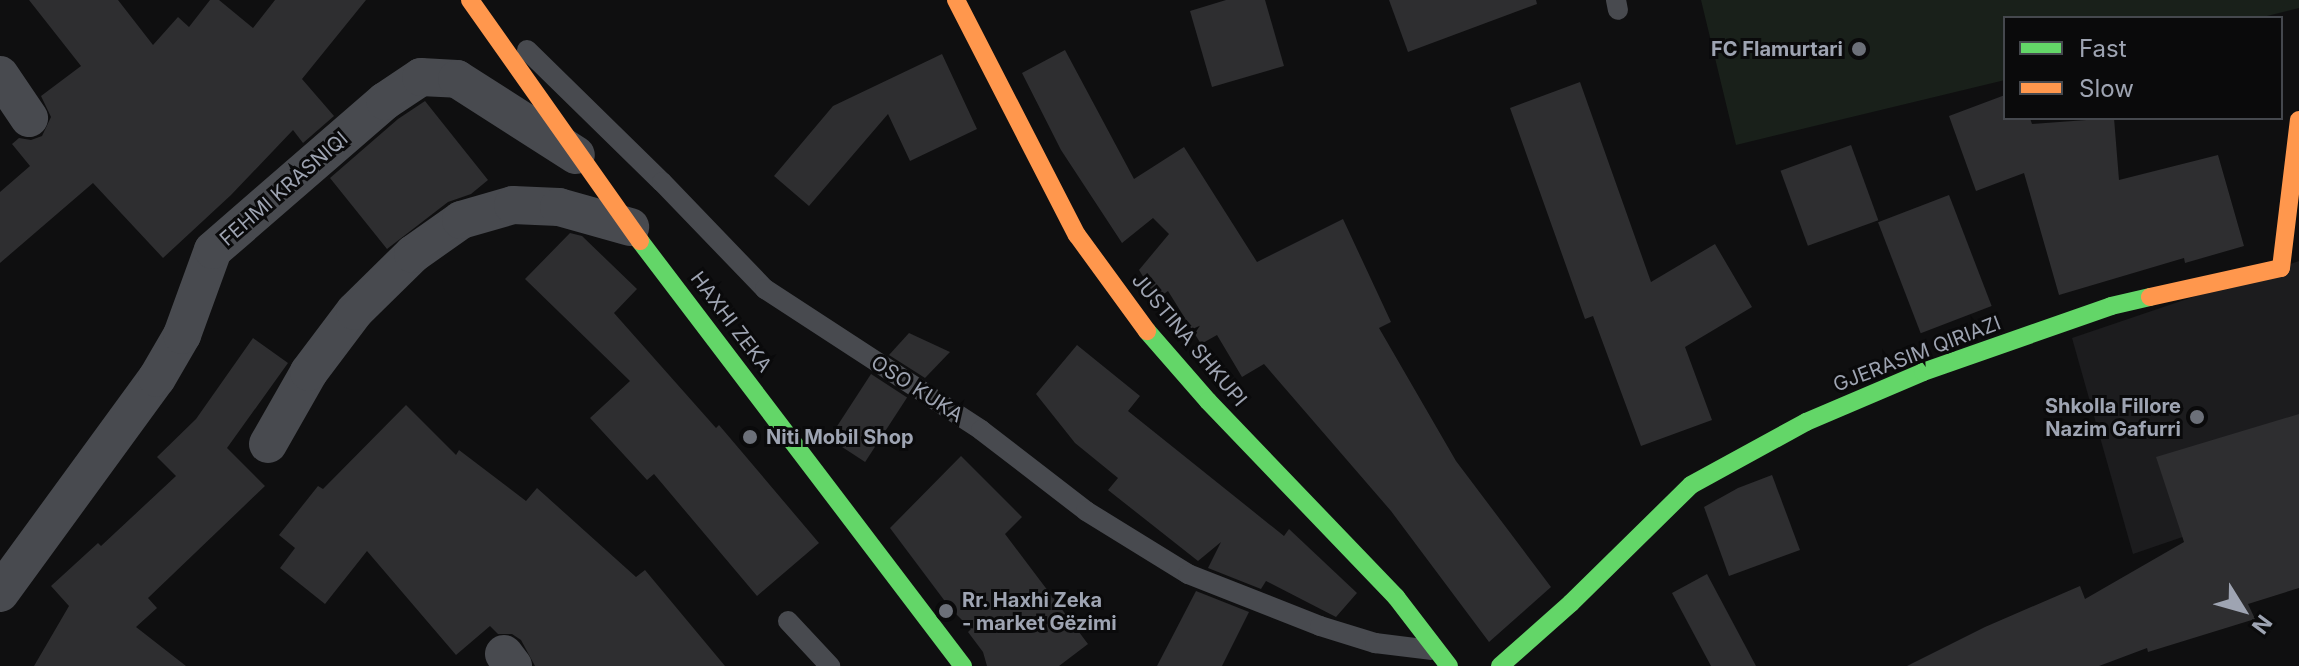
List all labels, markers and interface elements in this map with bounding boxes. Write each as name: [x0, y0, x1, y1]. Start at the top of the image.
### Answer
legend: [2003, 16, 2283, 120]
text: Fast: [2079, 34, 2127, 63]
place label: FC Flamurtari: [1711, 37, 1843, 61]
marker: FC Flamurtari: [1850, 40, 1868, 58]
text: Slow: [2079, 74, 2134, 103]
street label: FEHMI KRASNIQI: [215, 127, 353, 251]
street label: HAXHI ZEKA: [685, 267, 777, 377]
street label: JUSTINA SHKUPI: [1126, 269, 1252, 411]
street label: GJERASIM QIRIAZI: [1830, 311, 2004, 397]
street label: OSO KUKA: [867, 350, 967, 428]
place label: Shkolla Fillore Nazim Gafurri: [2045, 394, 2181, 441]
marker: Shkolla Fillore Nazim Gafurri: [2188, 408, 2206, 426]
place label: Niti Mobil Shop: [766, 425, 914, 449]
marker: Niti Mobil Shop: [741, 428, 759, 446]
north arrow: [2203, 570, 2283, 650]
place label: Rr. Haxhi Zeka - market Gëzimi: [962, 588, 1117, 635]
marker: Rr. Haxhi Zeka - market Gëzimi: [937, 602, 955, 620]
text: N: [2247, 610, 2278, 639]

